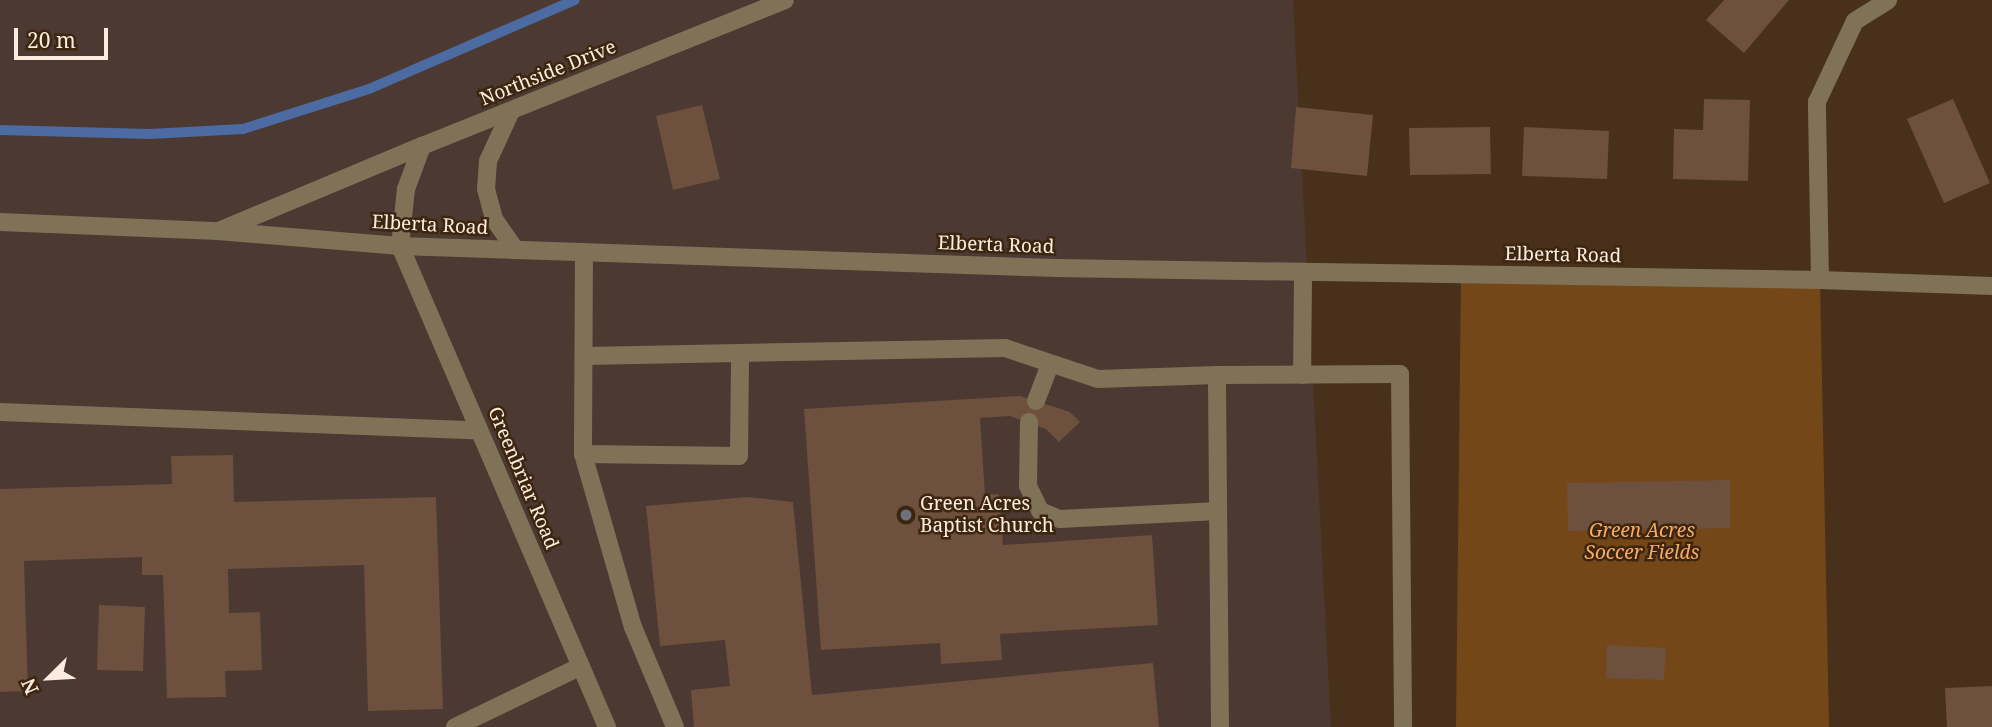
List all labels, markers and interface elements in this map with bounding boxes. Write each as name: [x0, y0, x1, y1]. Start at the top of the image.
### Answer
scale bar: [18, 14, 112, 58]
text: 20 m: [27, 26, 76, 54]
street label: Northside Drive: [477, 35, 619, 111]
street label: Elberta Road: [371, 211, 489, 239]
street label: Elberta Road: [937, 232, 1055, 258]
street label: Elberta Road: [1504, 243, 1622, 267]
street label: Greenbriar Road: [483, 404, 563, 552]
place label: Green Acres Baptist Church: [920, 493, 1054, 537]
marker: Green Acres Baptist Church: [898, 507, 914, 523]
park label: Green Acres Soccer Fields: [1585, 520, 1699, 564]
north arrow: [14, 643, 84, 713]
text: N: [15, 674, 45, 699]

